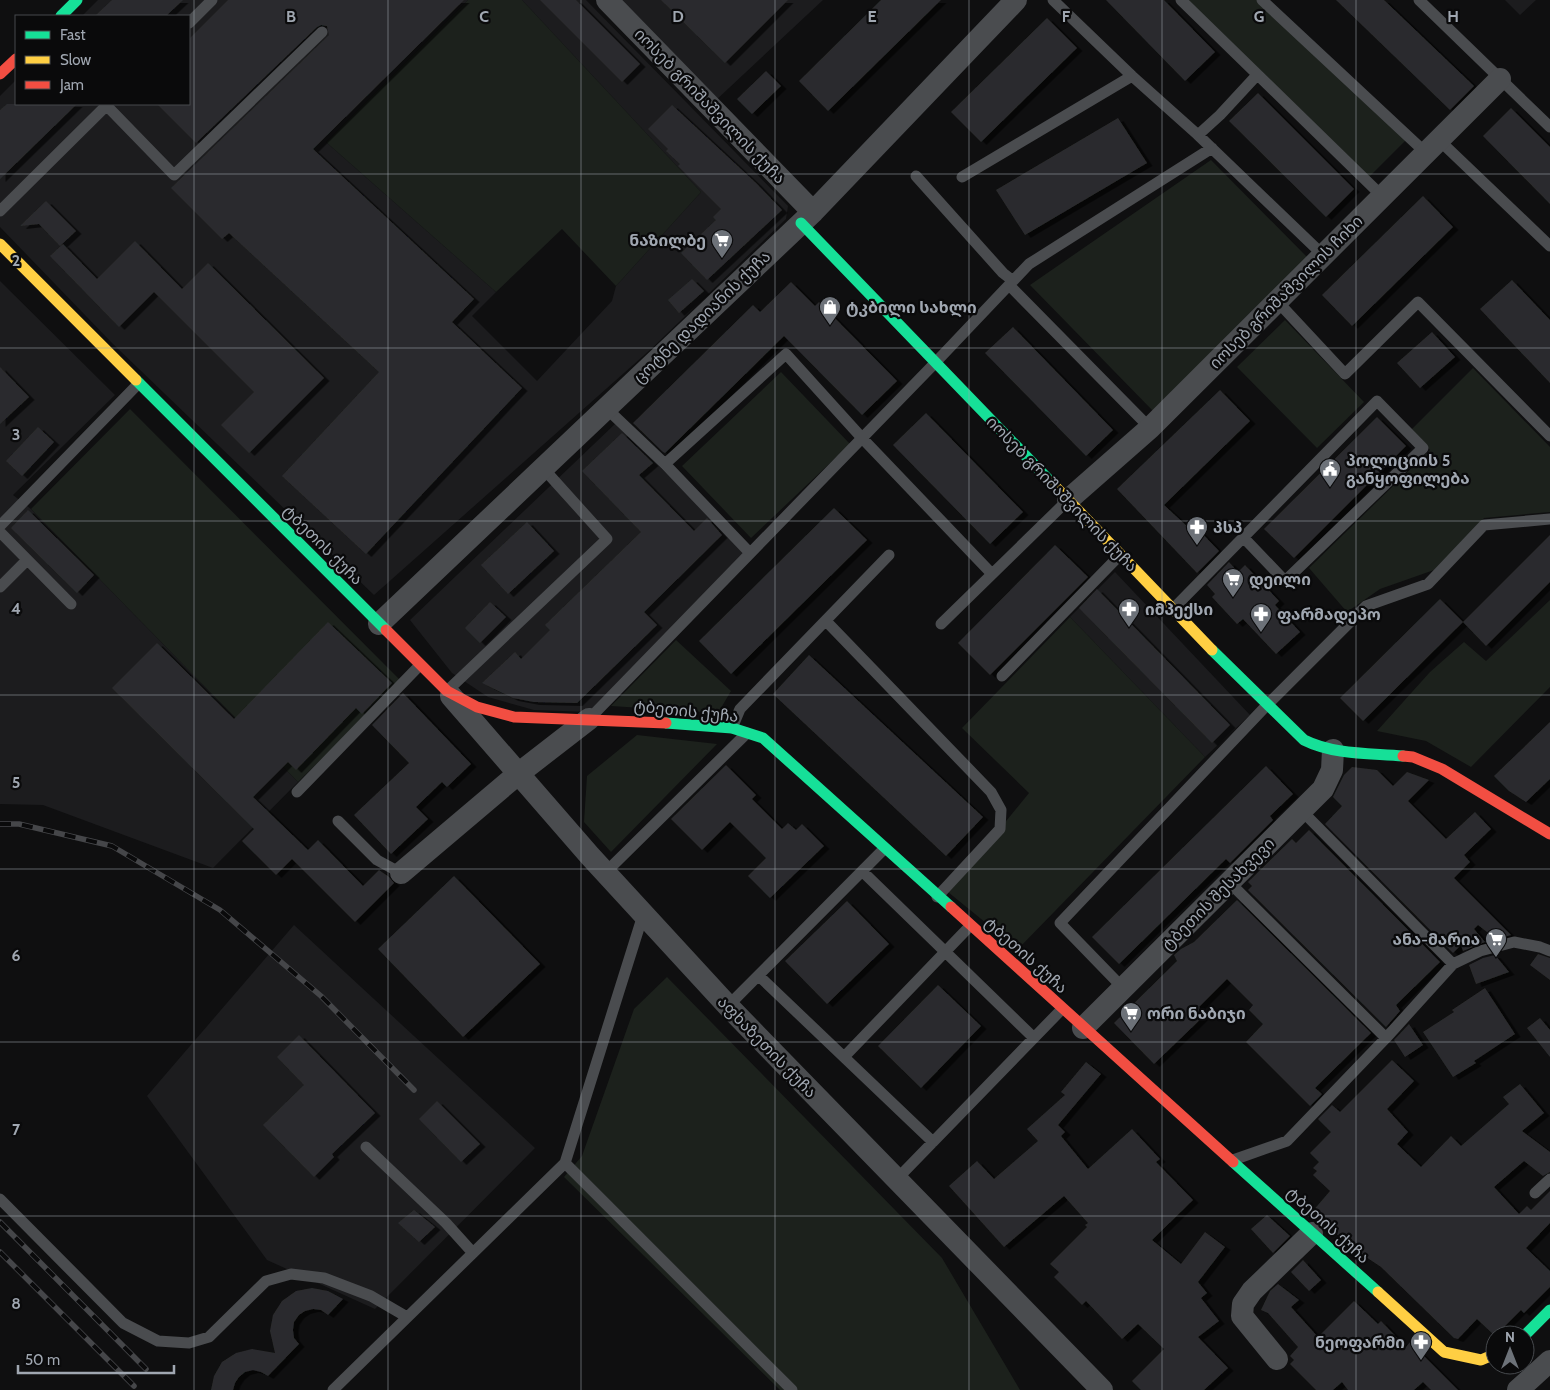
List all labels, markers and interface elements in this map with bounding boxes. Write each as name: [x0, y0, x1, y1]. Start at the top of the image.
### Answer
text: B: [286, 7, 296, 26]
text: C: [479, 7, 489, 26]
text: D: [672, 7, 684, 26]
text: E: [867, 7, 877, 26]
text: F: [1062, 7, 1071, 26]
text: G: [1254, 7, 1264, 26]
text: H: [1447, 7, 1459, 26]
legend: [15, 15, 190, 105]
street label: იოსებ გრიშაშვილის ქუჩა: [630, 24, 789, 188]
text: Fast: [60, 26, 85, 44]
text: Slow: [60, 51, 91, 69]
text: Jam: [59, 76, 84, 94]
street label: იოსებ გრიშაშვილის ჩიხი: [1205, 211, 1367, 373]
supermarket icon: ნაზილბე: [710, 228, 734, 259]
place label: ნაზილბე: [629, 231, 706, 251]
street label: ცოტნე დადიანის ქუჩა: [630, 247, 775, 388]
text: 2: [12, 251, 20, 270]
shop icon: ტკბილი სახლი: [818, 295, 842, 326]
place label: ტკბილი სახლი: [846, 298, 977, 318]
street label: იოსებ გრიშაშვილის ქუჩა: [982, 412, 1141, 576]
text: 3: [12, 425, 20, 444]
place label: პოლიციის 5 განყოფილება: [1346, 451, 1470, 489]
public building icon: პოლიციის 5 განყოფილება: [1318, 457, 1342, 488]
street label: ტბეთის ქუჩა: [279, 501, 367, 589]
pharmacy icon: პსპ: [1185, 515, 1209, 546]
place label: პსპ: [1213, 518, 1242, 537]
supermarket icon: დეილი: [1221, 567, 1245, 598]
place label: დეილი: [1249, 570, 1311, 590]
pharmacy icon: იმპექსი: [1117, 597, 1141, 628]
text: 4: [11, 599, 21, 618]
place label: იმპექსი: [1145, 600, 1213, 619]
pharmacy icon: ფარმადეპო: [1249, 602, 1273, 633]
place label: ფარმადეპო: [1277, 605, 1381, 625]
street label: ტბეთის ქუჩა: [633, 696, 739, 726]
text: 5: [12, 773, 20, 792]
street label: ტბეთის შესახვევი: [1158, 834, 1278, 954]
street label: ტბეთის ქუჩა: [981, 913, 1071, 997]
supermarket icon: ანა-მარია: [1484, 927, 1508, 958]
place label: ანა-მარია: [1393, 930, 1480, 949]
text: 6: [12, 946, 21, 965]
street label: აფხაზეთის ქუჩა: [714, 992, 820, 1102]
supermarket icon: ორი ნაბიჯი: [1119, 1001, 1143, 1032]
place label: ორი ნაბიჯი: [1147, 1004, 1246, 1023]
text: 7: [12, 1120, 21, 1139]
street label: ტბეთის ქუჩა: [1283, 1183, 1373, 1267]
text: 8: [11, 1294, 21, 1313]
north arrow: [1485, 1325, 1535, 1375]
text: N: [1505, 1328, 1515, 1346]
pharmacy icon: ნეოფარმი: [1409, 1330, 1433, 1361]
place label: ნეოფარმი: [1315, 1333, 1405, 1352]
scale bar: [18, 1342, 174, 1374]
text: 50 m: [25, 1351, 60, 1369]

